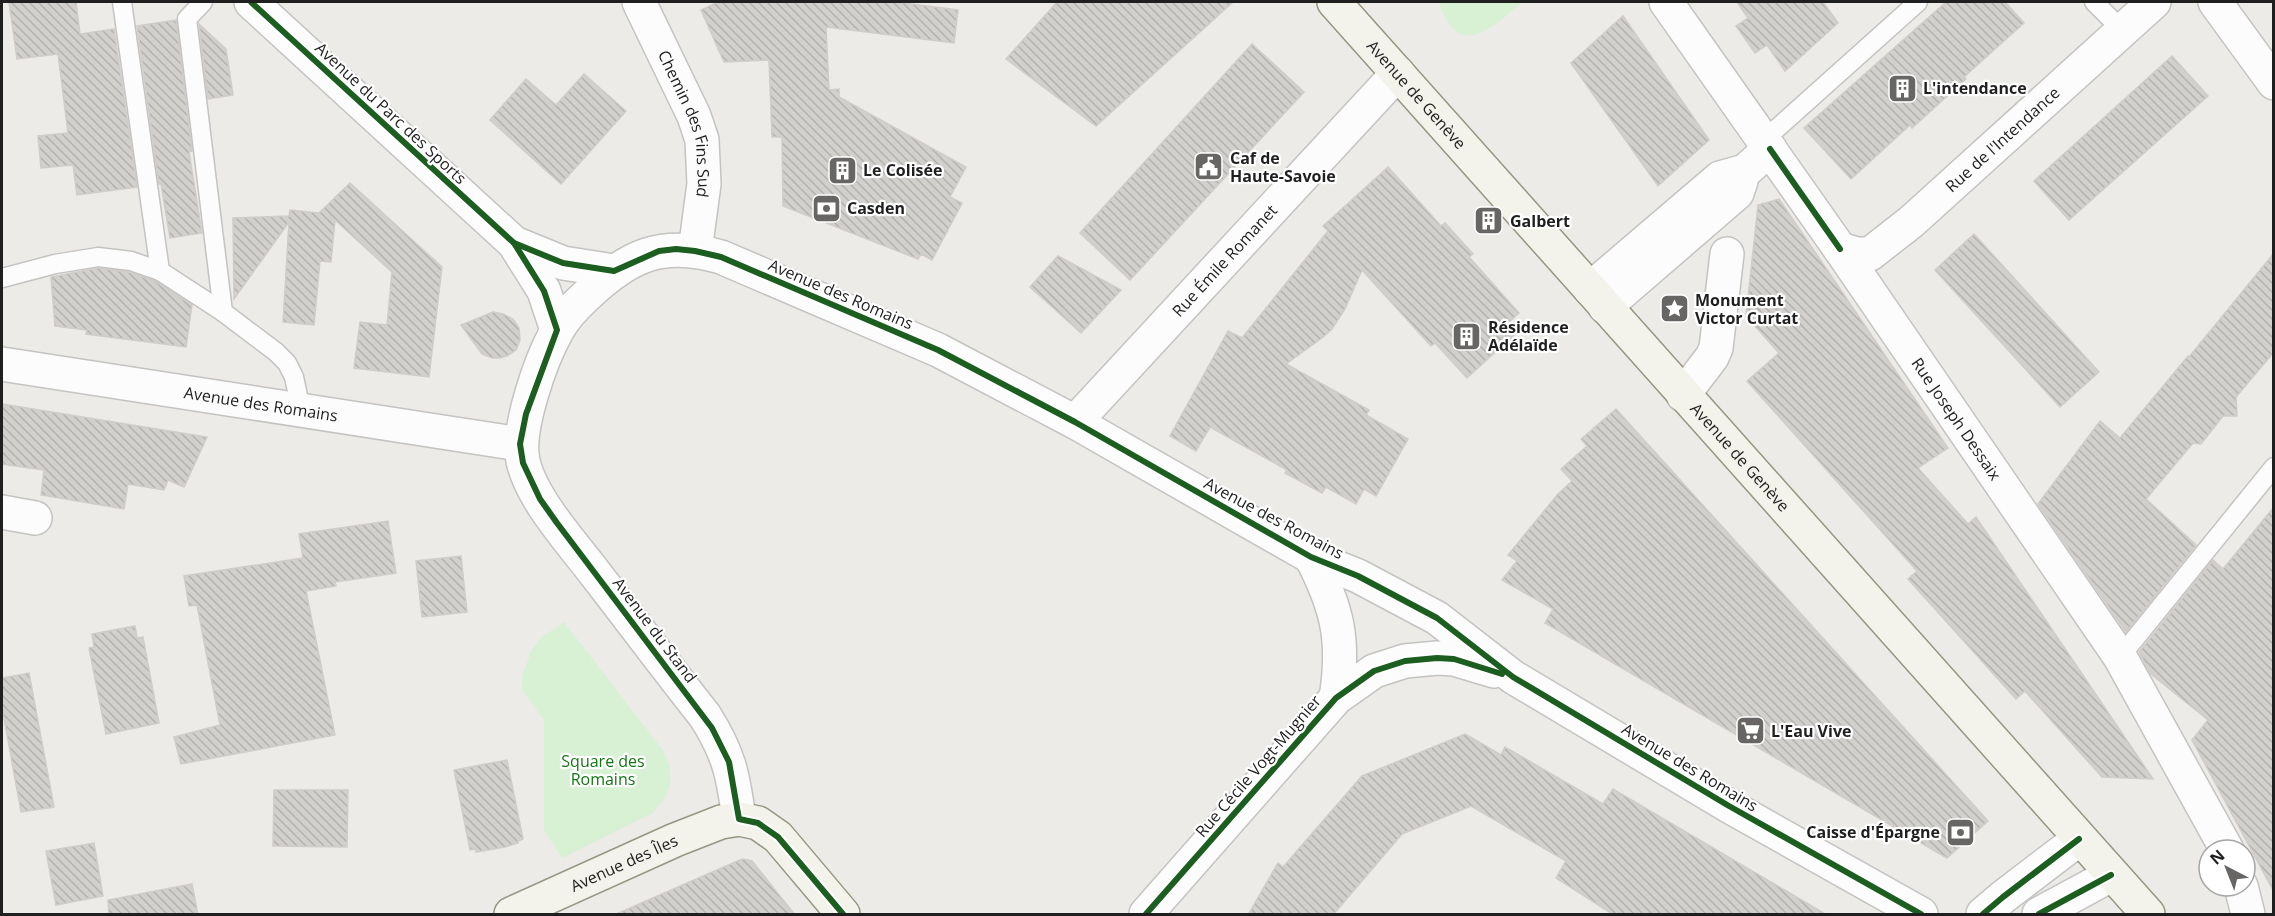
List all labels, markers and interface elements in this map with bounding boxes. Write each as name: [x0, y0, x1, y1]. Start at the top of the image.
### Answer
street label: Avenue de Genève: [1362, 35, 1471, 154]
street label: Avenue du Parc des Sports: [311, 37, 471, 189]
street label: Chemin des Fins Sud: [653, 47, 715, 199]
building icon: L'intendance: [1886, 72, 1918, 104]
place label: L'intendance: [1923, 77, 2027, 99]
street label: Rue de l'Intendance: [1940, 82, 2064, 197]
place label: Caf de Haute-Savoie: [1230, 147, 1336, 187]
public building icon: Caf de Haute-Savoie: [1193, 151, 1225, 183]
building icon: Le Colisée: [826, 154, 858, 186]
place label: Le Colisée: [863, 159, 942, 181]
bank icon: Casden: [810, 192, 842, 224]
place label: Casden: [847, 197, 905, 219]
street label: Rue Émile Romanet: [1167, 199, 1282, 321]
building icon: Galbert: [1473, 205, 1505, 237]
place label: Galbert: [1510, 210, 1570, 232]
street label: Avenue des Romains: [765, 254, 917, 334]
place label: Monument Victor Curtat: [1695, 289, 1798, 329]
place icon: Monument Victor Curtat: [1658, 293, 1690, 325]
place label: Résidence Adélaïde: [1488, 316, 1569, 356]
building icon: Résidence Adélaïde: [1451, 320, 1483, 352]
street label: Rue Joseph Dessaix: [1907, 353, 2007, 485]
street label: Avenue des Romains: [183, 381, 339, 427]
street label: Avenue de Genève: [1686, 398, 1795, 516]
street label: Avenue des Romains: [1200, 472, 1348, 564]
street label: Avenue du Stand: [608, 573, 702, 687]
street label: Rue Cécile Vogt-Mugnier: [1190, 690, 1326, 842]
supermarket icon: L'Eau Vive: [1734, 715, 1766, 747]
street label: Avenue des Romains: [1618, 718, 1762, 816]
place label: L'Eau Vive: [1771, 720, 1851, 742]
park label: Square des Romains: [561, 750, 645, 790]
bank icon: Caisse d'Épargne: [1945, 816, 1977, 848]
place label: Caisse d'Épargne: [1806, 821, 1940, 843]
street label: Avenue des Îles: [567, 829, 681, 897]
north arrow: [2197, 838, 2257, 898]
text: N: [2205, 844, 2229, 869]

